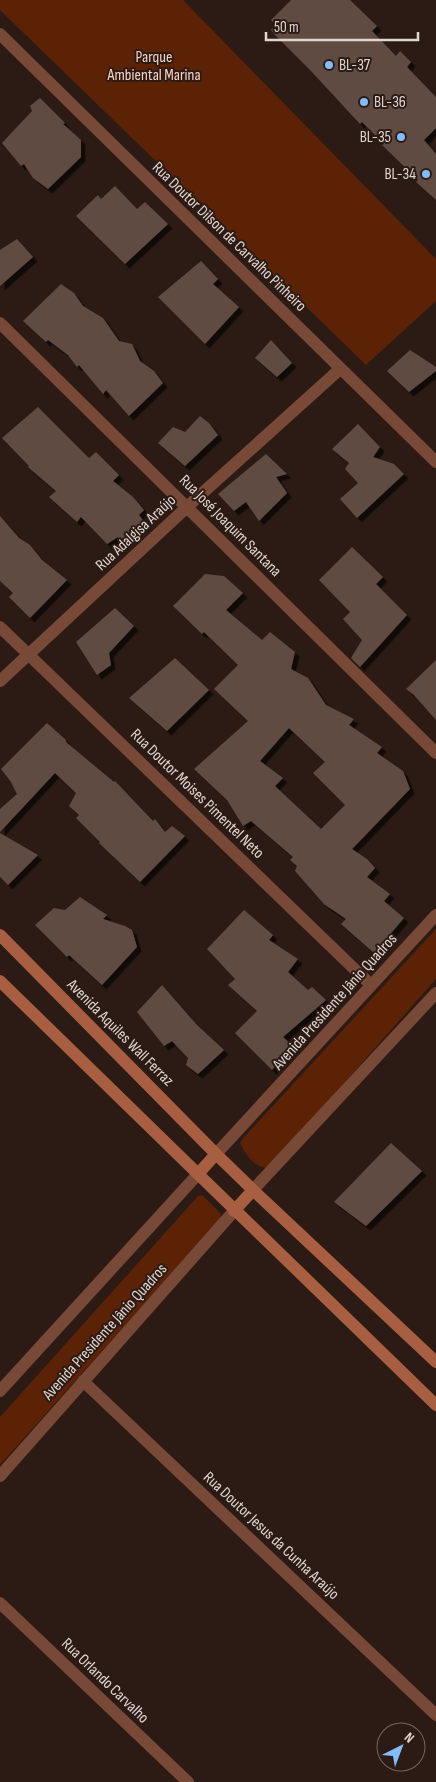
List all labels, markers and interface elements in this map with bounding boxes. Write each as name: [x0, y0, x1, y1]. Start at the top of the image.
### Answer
scale bar: [266, 10, 418, 42]
text: 50 m: [274, 18, 299, 37]
park label: Parque Ambiental Marina: [106, 48, 201, 85]
place label: BL-37: [339, 56, 371, 75]
marker: BL-37: [323, 59, 335, 71]
place label: BL-36: [374, 93, 406, 112]
marker: BL-36: [358, 96, 370, 108]
place label: BL-35: [360, 128, 391, 147]
marker: BL-35: [395, 131, 407, 143]
street label: Rua Doutor Dilson de Carvalho Pinheiro: [148, 158, 310, 316]
place label: BL-34: [384, 165, 416, 184]
marker: BL-34: [420, 168, 432, 180]
street label: Rua José Joaquim Santana: [175, 471, 285, 581]
street label: Rua Adalgisa Araújo: [92, 491, 180, 575]
street label: Rua Doutor Moises Pimentel Neto: [126, 725, 268, 863]
street label: Avenida Presidente Jânio Quadros: [268, 930, 401, 1075]
street label: Avenida Aquiles Wall Ferraz: [62, 975, 178, 1091]
street label: Avenida Presidente Jânio Quadros: [38, 1260, 171, 1405]
street label: Rua Doutor Jesus da Cunha Araújo: [199, 1468, 343, 1604]
street label: Rua Orlando Carvalho: [57, 1635, 153, 1727]
north arrow: [376, 1722, 426, 1772]
text: N: [401, 1729, 418, 1747]

